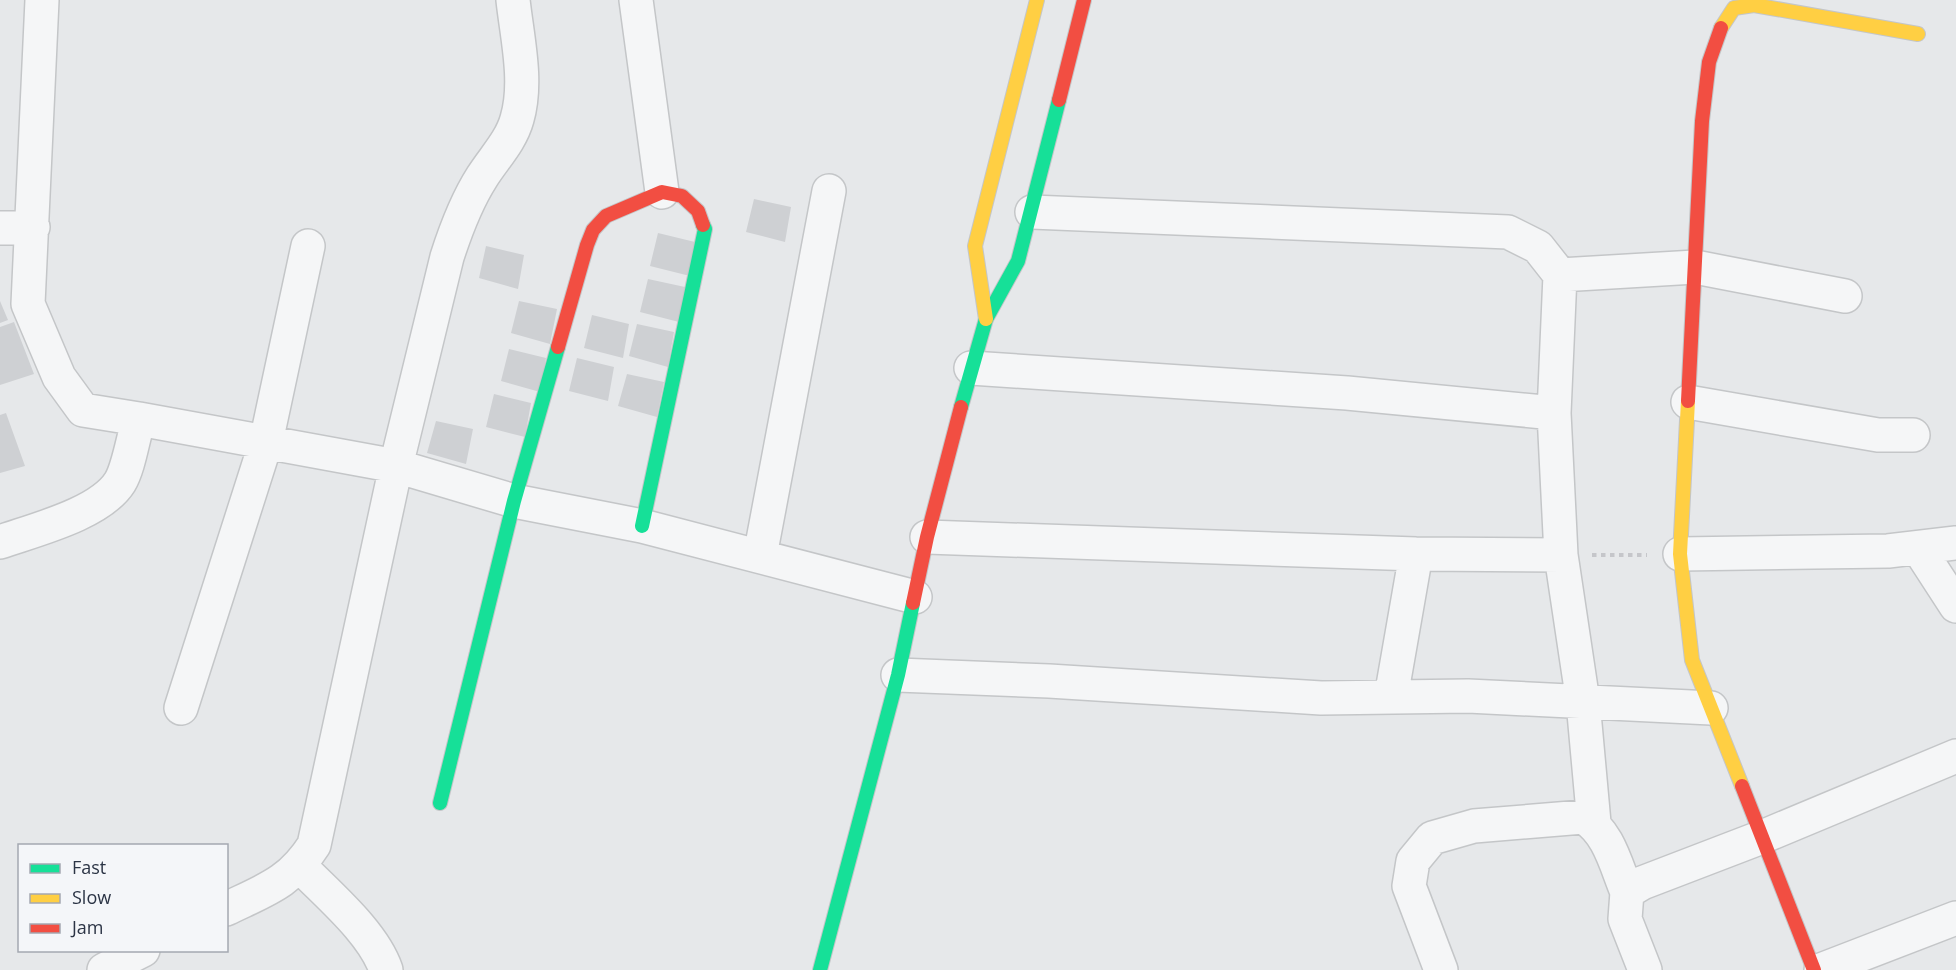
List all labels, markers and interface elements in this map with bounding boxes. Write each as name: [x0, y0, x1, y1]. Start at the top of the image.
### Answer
legend: [18, 844, 228, 952]
text: Fast: [72, 855, 106, 879]
text: Slow: [72, 885, 111, 909]
text: Jam: [70, 915, 104, 939]

